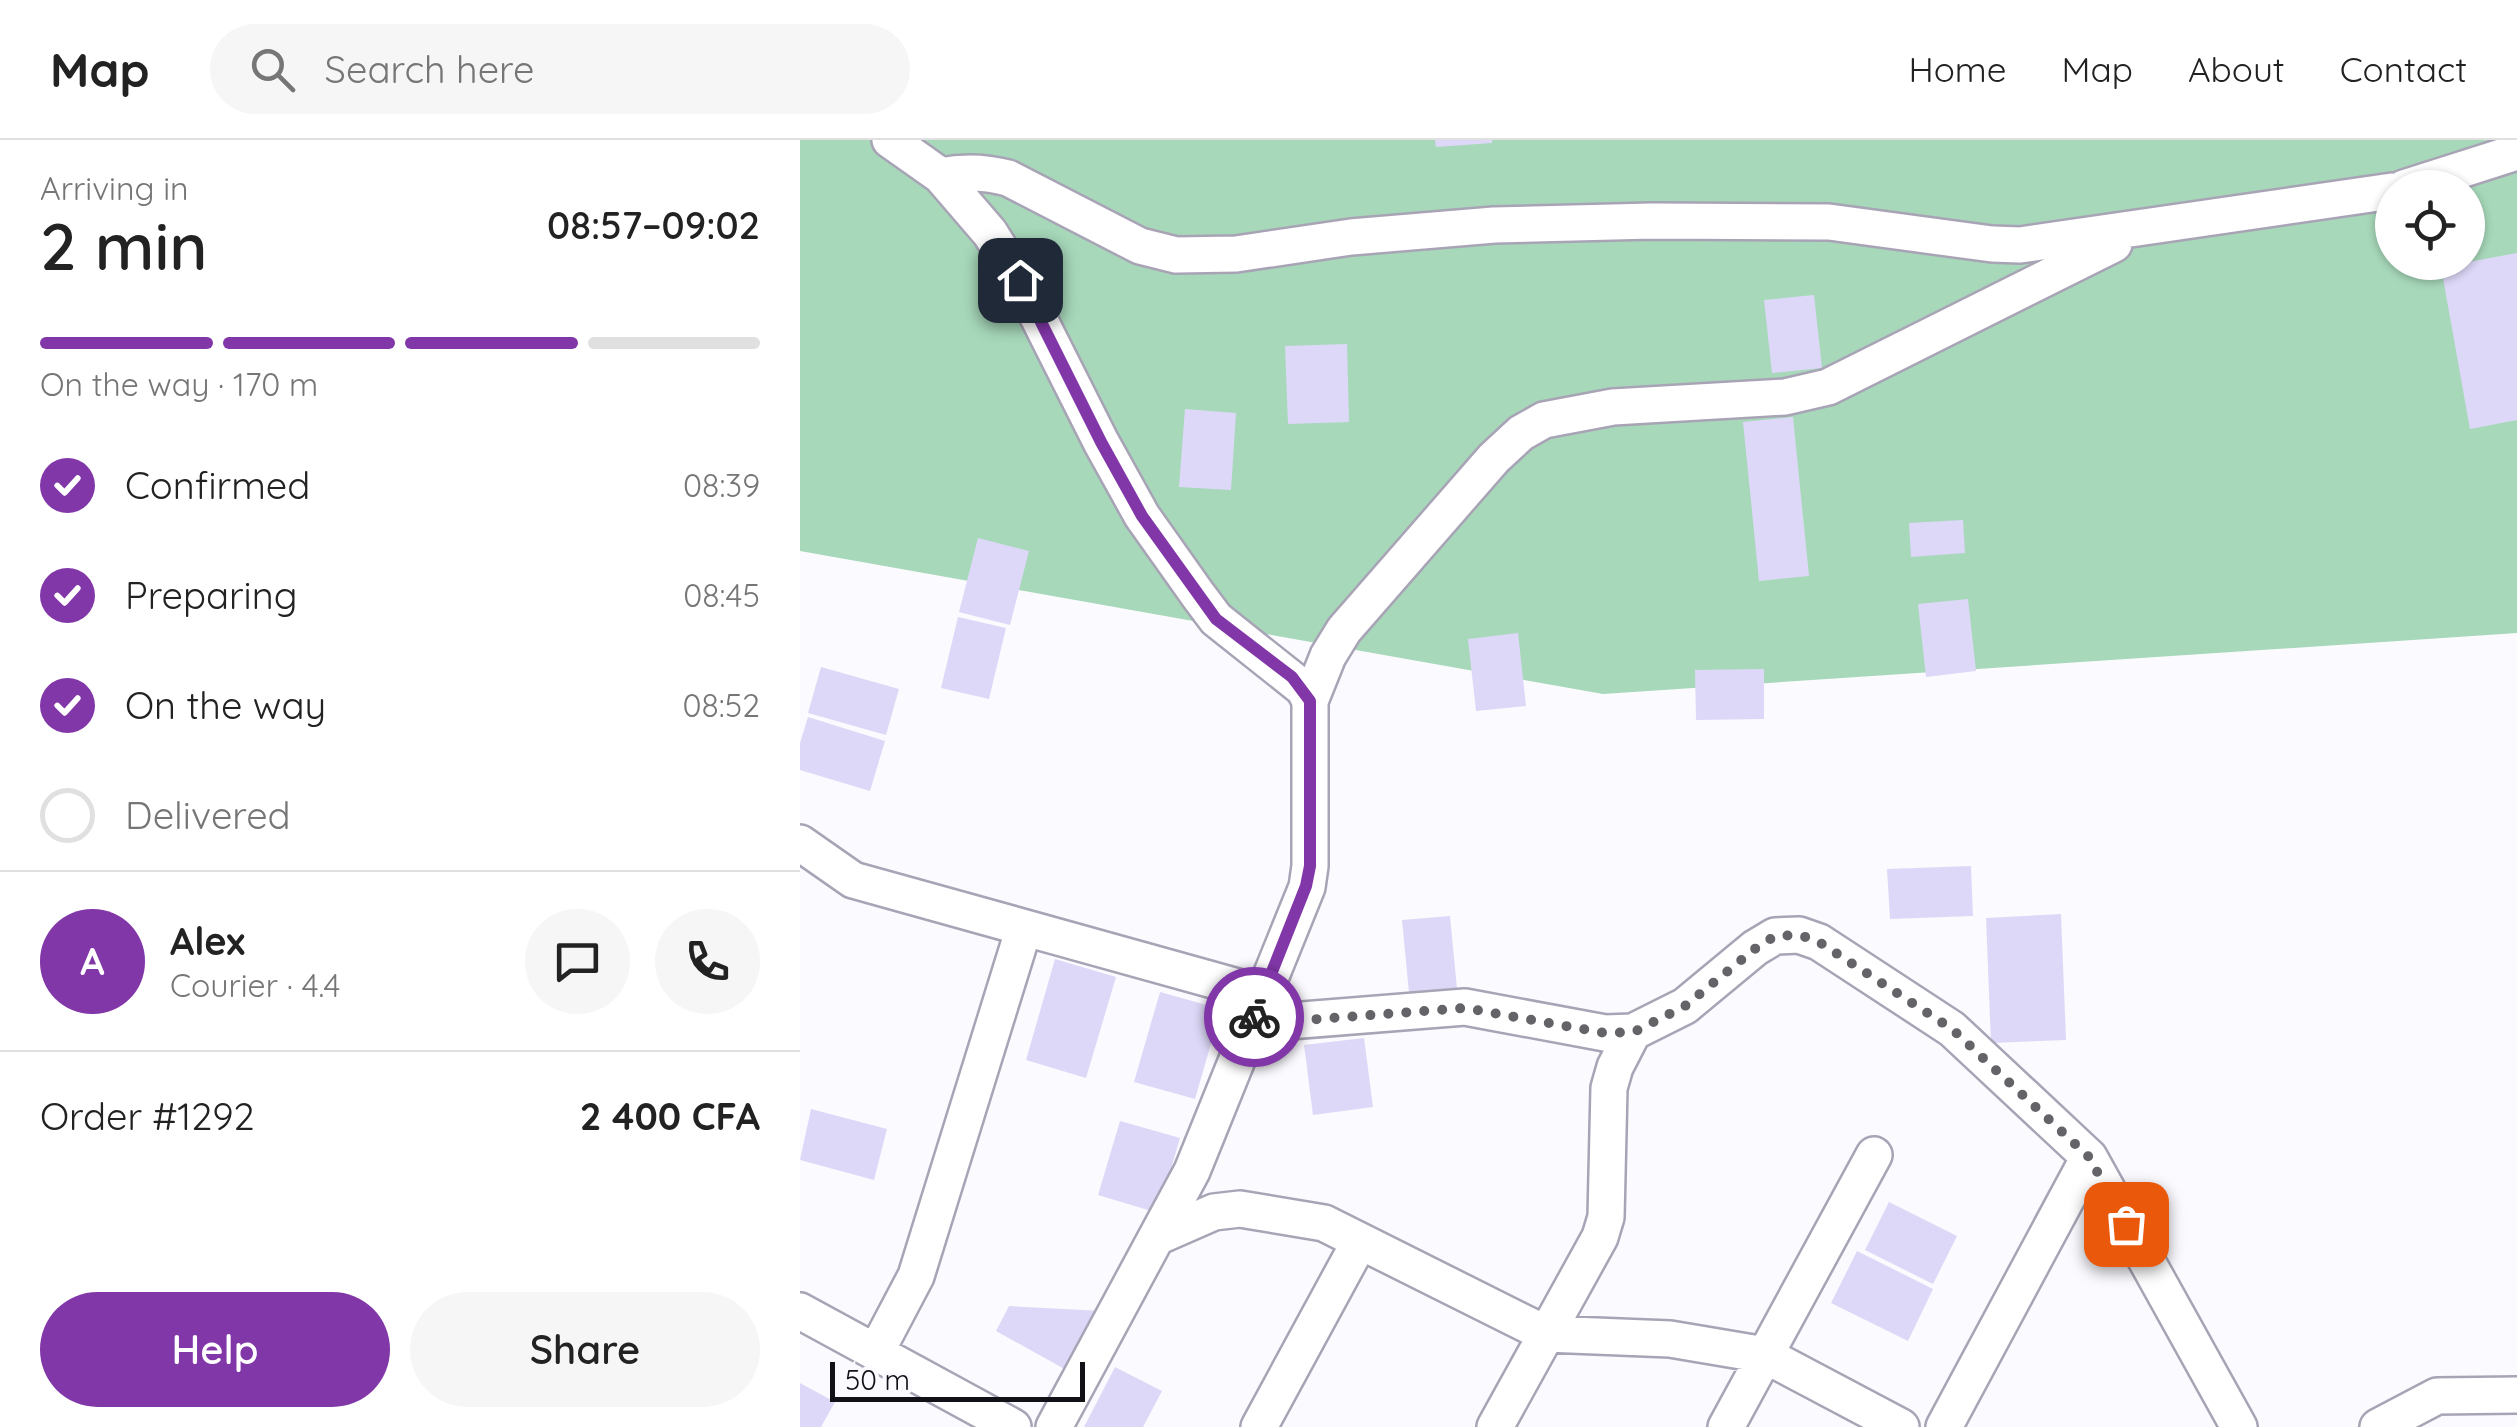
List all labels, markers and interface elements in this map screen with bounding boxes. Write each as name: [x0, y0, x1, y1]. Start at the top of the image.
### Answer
search box: [210, 24, 910, 114]
text: Map: [50, 39, 150, 99]
icon: search: [245, 42, 300, 97]
text: Search here: [325, 45, 534, 93]
text: Home: [1909, 47, 2007, 91]
text: Map: [2062, 47, 2133, 91]
text: About: [2188, 47, 2285, 91]
text: Contact: [2340, 47, 2467, 91]
text: Arriving in: [40, 168, 189, 208]
map controls: [2375, 170, 2485, 280]
button: locate: [2375, 170, 2485, 280]
text: 08:57–09:02: [547, 201, 760, 249]
text: 2 min: [40, 205, 208, 286]
pin: [978, 238, 1063, 323]
icon: home: [993, 253, 1048, 308]
text: On the way · 170 m: [40, 364, 318, 404]
icon: check: [40, 458, 95, 513]
text: Confirmed: [125, 461, 310, 509]
text: 08:39: [683, 465, 760, 505]
icon: check: [40, 568, 95, 623]
text: Preparing: [125, 571, 297, 619]
text: 08:45: [683, 575, 760, 615]
icon: check: [40, 678, 95, 733]
text: On the way: [125, 681, 326, 729]
text: 08:52: [683, 685, 760, 725]
text: Delivered: [125, 791, 291, 839]
button: chat: [525, 909, 630, 1014]
button: phone: [655, 909, 760, 1014]
text: Alex: [170, 917, 245, 965]
text: A: [80, 937, 105, 985]
text: Courier · 4.4: [170, 965, 340, 1005]
courier: [1204, 967, 1304, 1067]
icon: bike: [1227, 990, 1282, 1045]
text: Order #1292: [40, 1092, 255, 1140]
text: 2 400 CFA: [580, 1092, 760, 1140]
pin: [2084, 1182, 2169, 1267]
icon: bag: [2099, 1197, 2154, 1252]
button: Help: [40, 1292, 390, 1407]
button: Share: [410, 1292, 760, 1407]
scale bar: [830, 1357, 1085, 1402]
text: 50 m: [845, 1362, 910, 1397]

